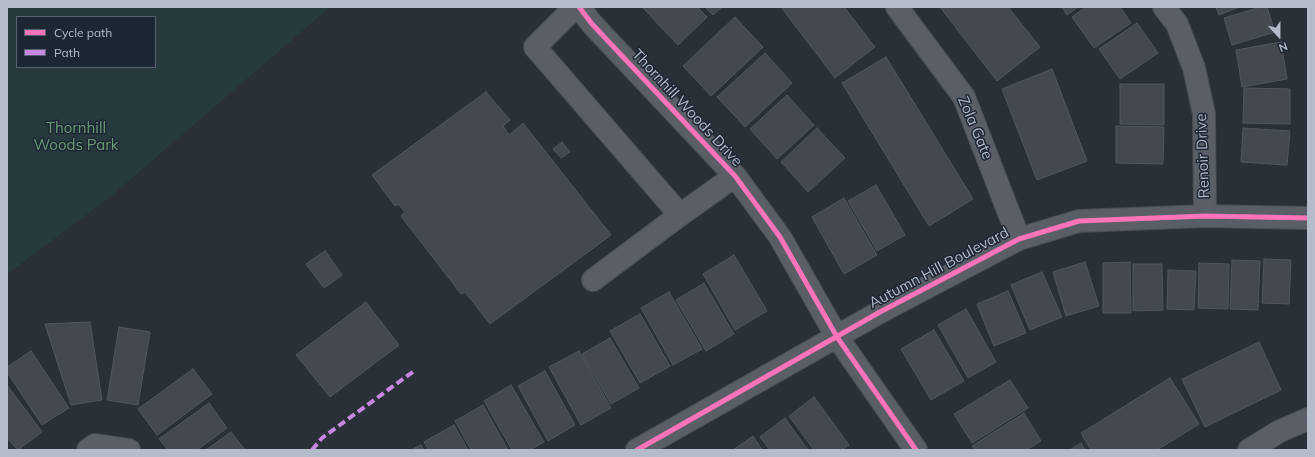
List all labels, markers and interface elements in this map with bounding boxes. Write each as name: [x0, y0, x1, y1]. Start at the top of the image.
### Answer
legend: [16, 16, 156, 68]
north arrow: [1259, 16, 1299, 56]
text: Cycle path: [54, 25, 112, 40]
text: N: [1277, 39, 1290, 55]
text: Path: [54, 45, 80, 60]
street label: Thornhill Woods Drive: [628, 46, 746, 170]
street label: Zola Gate: [954, 94, 996, 162]
street label: Renoir Drive: [1193, 113, 1213, 199]
park label: Thornhill Woods Park: [34, 119, 118, 154]
street label: Autumn Hill Boulevard: [866, 223, 1012, 313]

